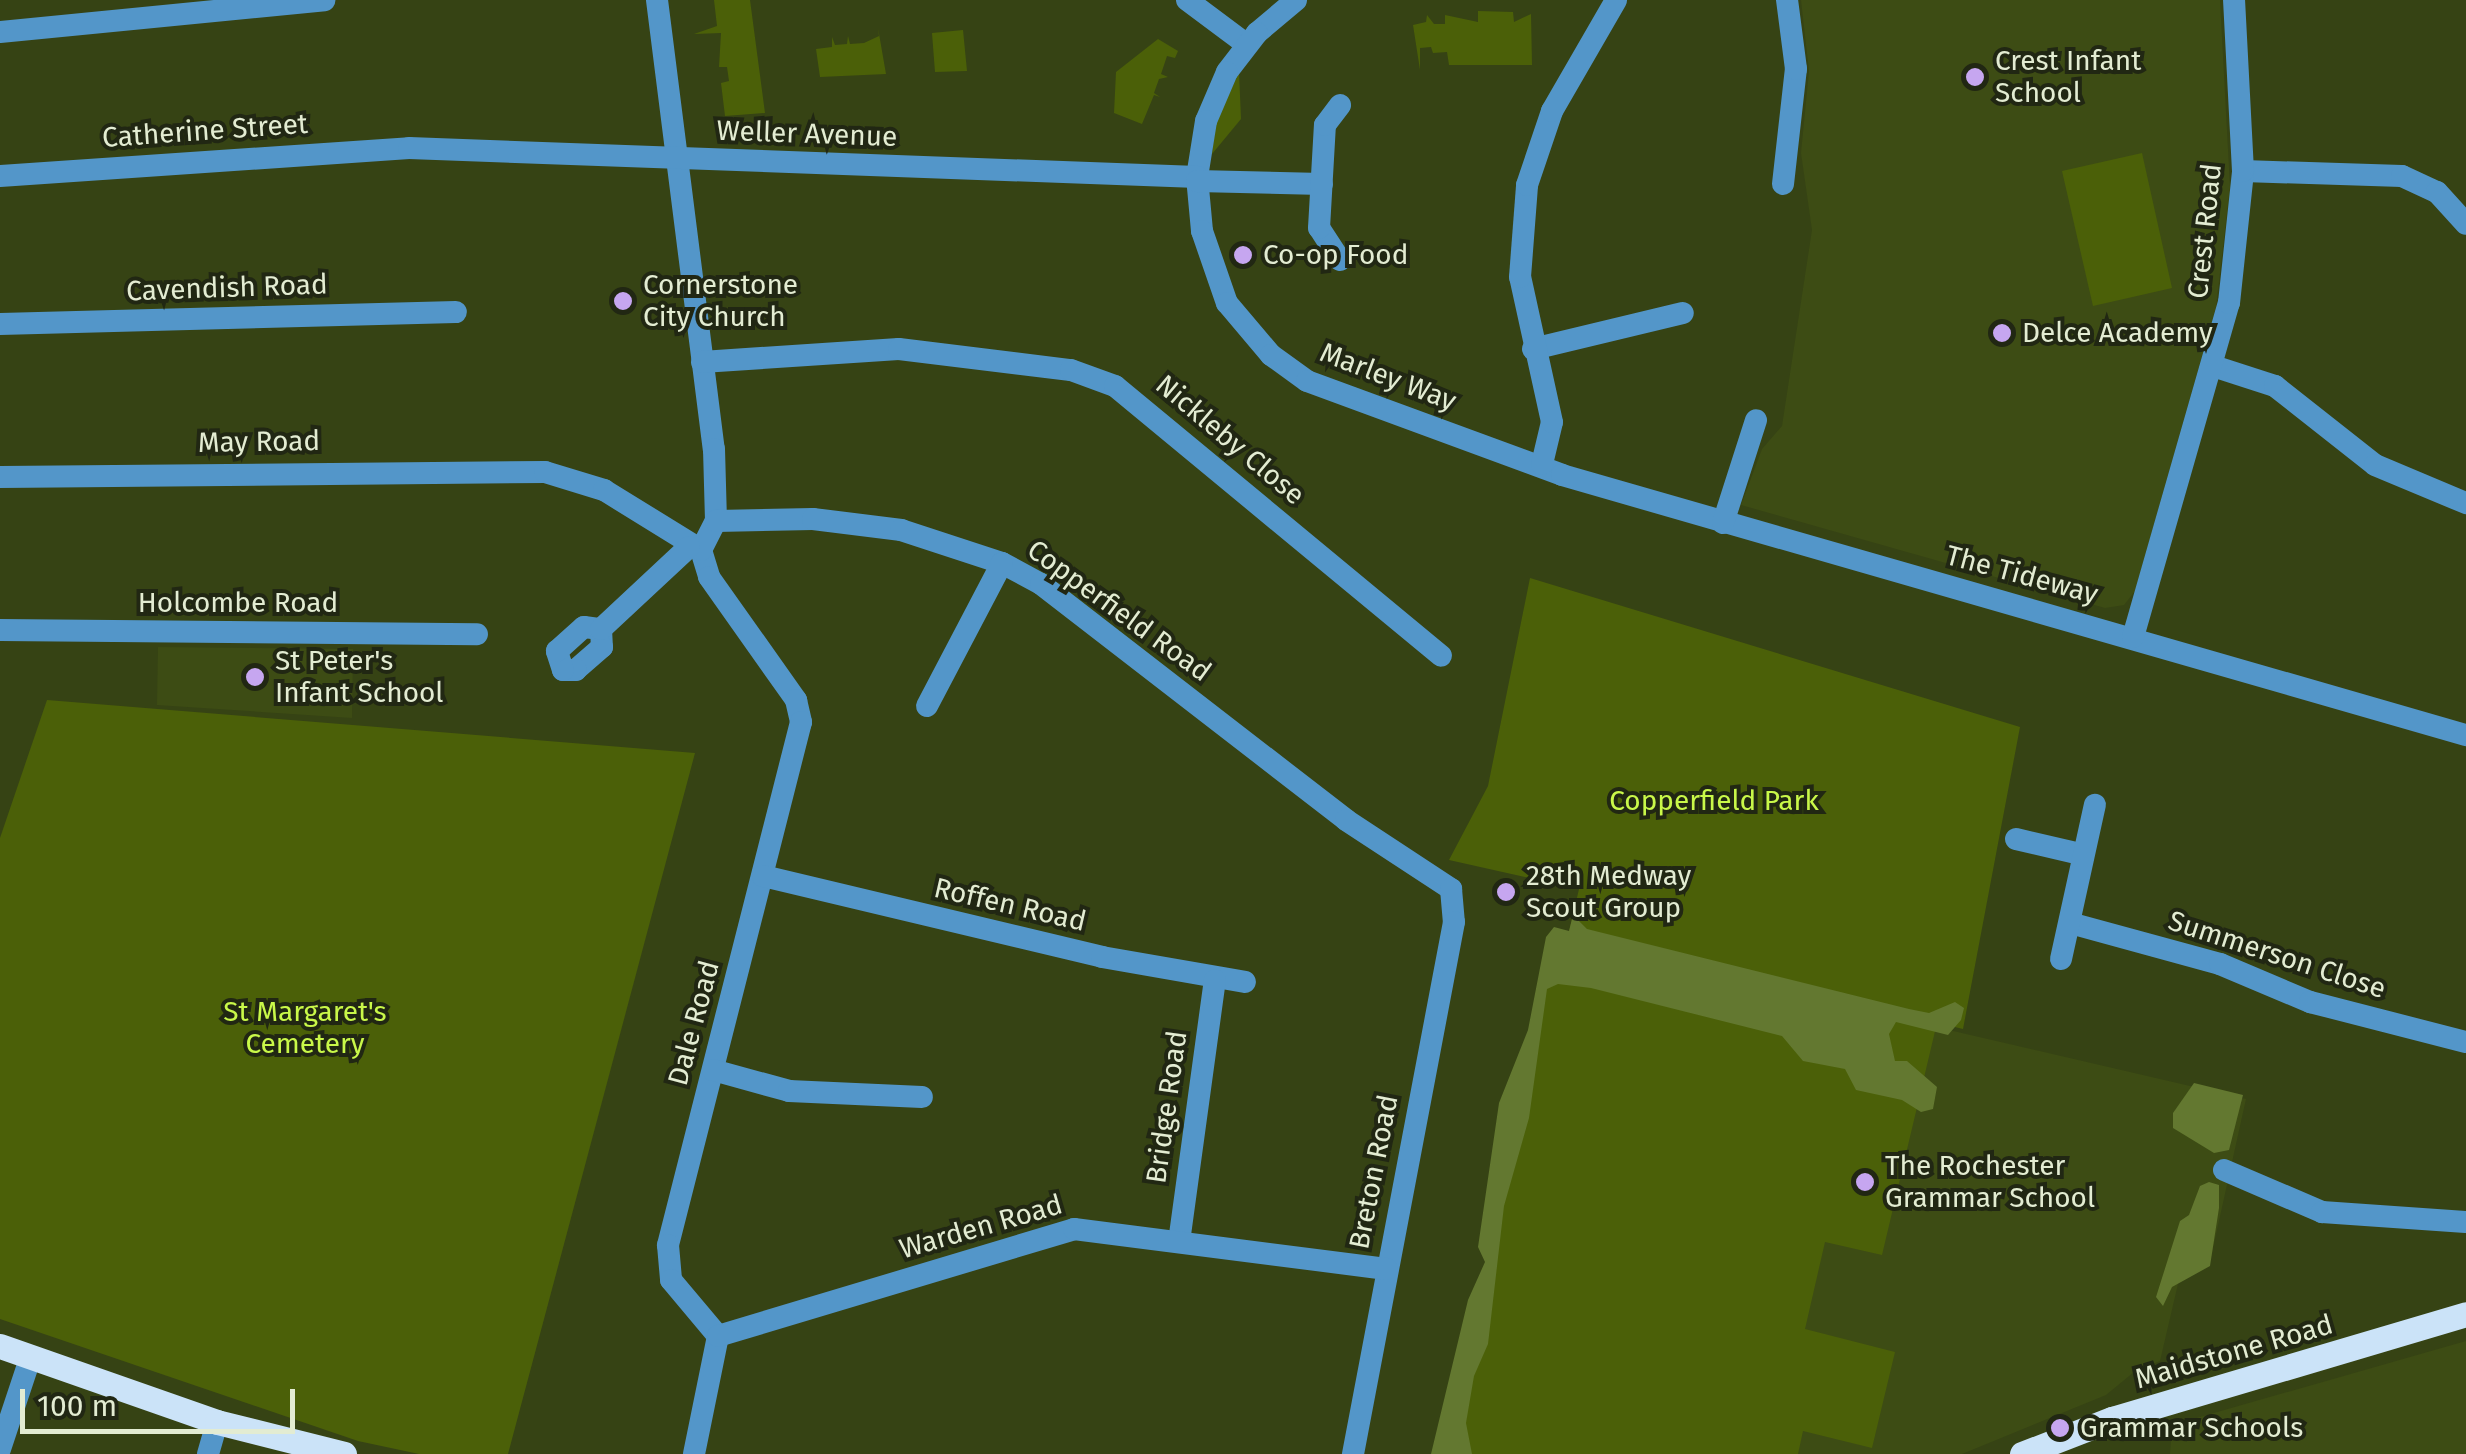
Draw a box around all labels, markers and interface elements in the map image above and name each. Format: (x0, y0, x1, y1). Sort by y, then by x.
place label: Crest Infant School (1995, 44, 2141, 110)
marker: Crest Infant School (1964, 66, 1986, 88)
street label: Catherine Street (101, 107, 309, 155)
street label: Weller Avenue (716, 114, 898, 154)
street label: Crest Road (2181, 162, 2229, 300)
place label: Co-op Food (1263, 238, 1408, 272)
marker: Co-op Food (1232, 244, 1254, 266)
street label: Cavendish Road (126, 268, 328, 308)
place label: Cornerstone City Church (643, 268, 798, 334)
marker: Cornerstone City Church (612, 290, 634, 312)
place label: Delce Academy (2022, 316, 2213, 350)
marker: Delce Academy (1991, 322, 2013, 344)
street label: Marley Way (1315, 336, 1461, 418)
street label: Nickleby Close (1149, 368, 1311, 512)
street label: May Road (198, 424, 320, 460)
street label: Copperfield Road (1021, 533, 1217, 689)
street label: The Tideway (1942, 539, 2102, 611)
street label: Holcombe Road (138, 586, 338, 620)
place label: St Peter's Infant School (275, 644, 444, 710)
marker: St Peter's Infant School (244, 666, 266, 688)
park label: Copperfield Park (1609, 784, 1819, 818)
place label: 28th Medway Scout Group (1526, 859, 1691, 925)
street label: Roffen Road (931, 871, 1089, 939)
marker: 28th Medway Scout Group (1495, 881, 1517, 903)
street label: Summerson Close (2164, 904, 2390, 1006)
street label: Dale Road (661, 957, 727, 1089)
park label: St Margaret's Cemetery (223, 995, 387, 1061)
street label: Bridge Road (1140, 1028, 1194, 1186)
street label: Breton Road (1343, 1092, 1405, 1252)
place label: The Rochester Grammar School (1885, 1149, 2095, 1215)
marker: The Rochester Grammar School (1854, 1171, 1876, 1193)
street label: Warden Road (896, 1188, 1066, 1266)
street label: Maidstone Road (2131, 1308, 2337, 1396)
scale bar (25, 1369, 300, 1431)
text: 100 m (37, 1388, 117, 1424)
place label: Grammar Schools (2080, 1411, 2303, 1445)
marker: Grammar Schools (2049, 1417, 2071, 1439)

